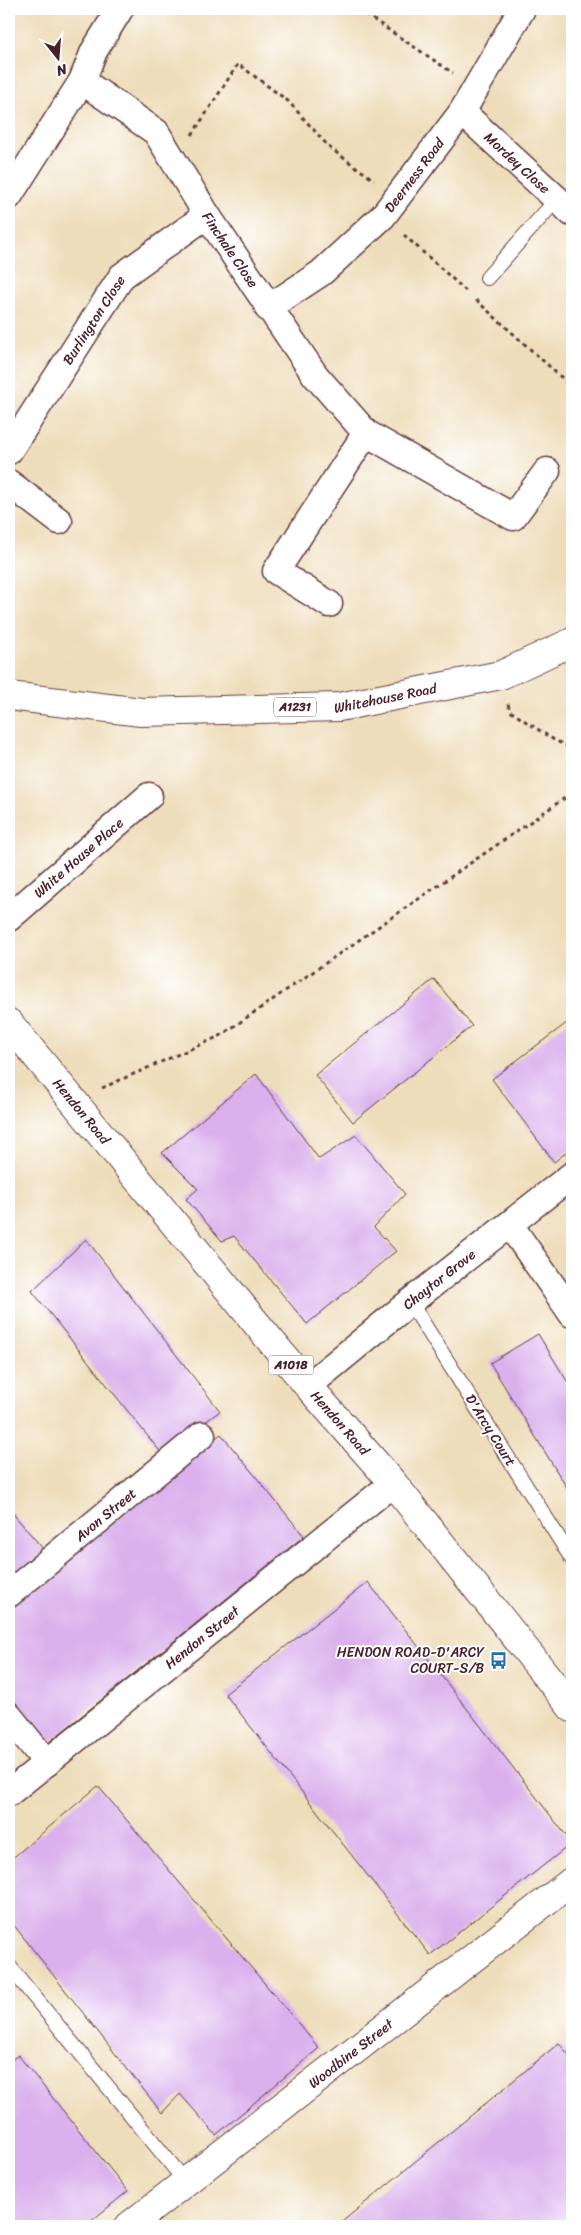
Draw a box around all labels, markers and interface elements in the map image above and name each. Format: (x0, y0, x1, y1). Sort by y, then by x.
north arrow (32, 32, 82, 82)
text: N (53, 56, 71, 83)
street label: Mordey Close (478, 126, 556, 200)
street label: Deerness Road (378, 131, 452, 218)
street label: Finchale Close (195, 207, 265, 293)
street label: Burlington Close (56, 270, 132, 370)
street label: Whitehouse Road (332, 676, 440, 721)
road number: A1231 (274, 698, 316, 716)
street label: White House Place (28, 811, 130, 905)
street label: Hendon Road (46, 1072, 117, 1151)
street label: Chaytor Grove (397, 1243, 482, 1316)
road number: A1018 (268, 1356, 314, 1374)
street label: Hendon Road (304, 1385, 377, 1463)
street label: D'Arcy Court (458, 1389, 523, 1471)
street label: Avon Street (68, 1482, 142, 1549)
street label: Hendon Street (159, 1599, 246, 1676)
place label: HENDON ROAD-D'ARCY COURT-S/B (337, 1640, 485, 1681)
bus stop icon: HENDON ROAD-D'ARCY COURT-S/B (488, 1650, 508, 1670)
street label: Woodbine Street (303, 2012, 400, 2095)

